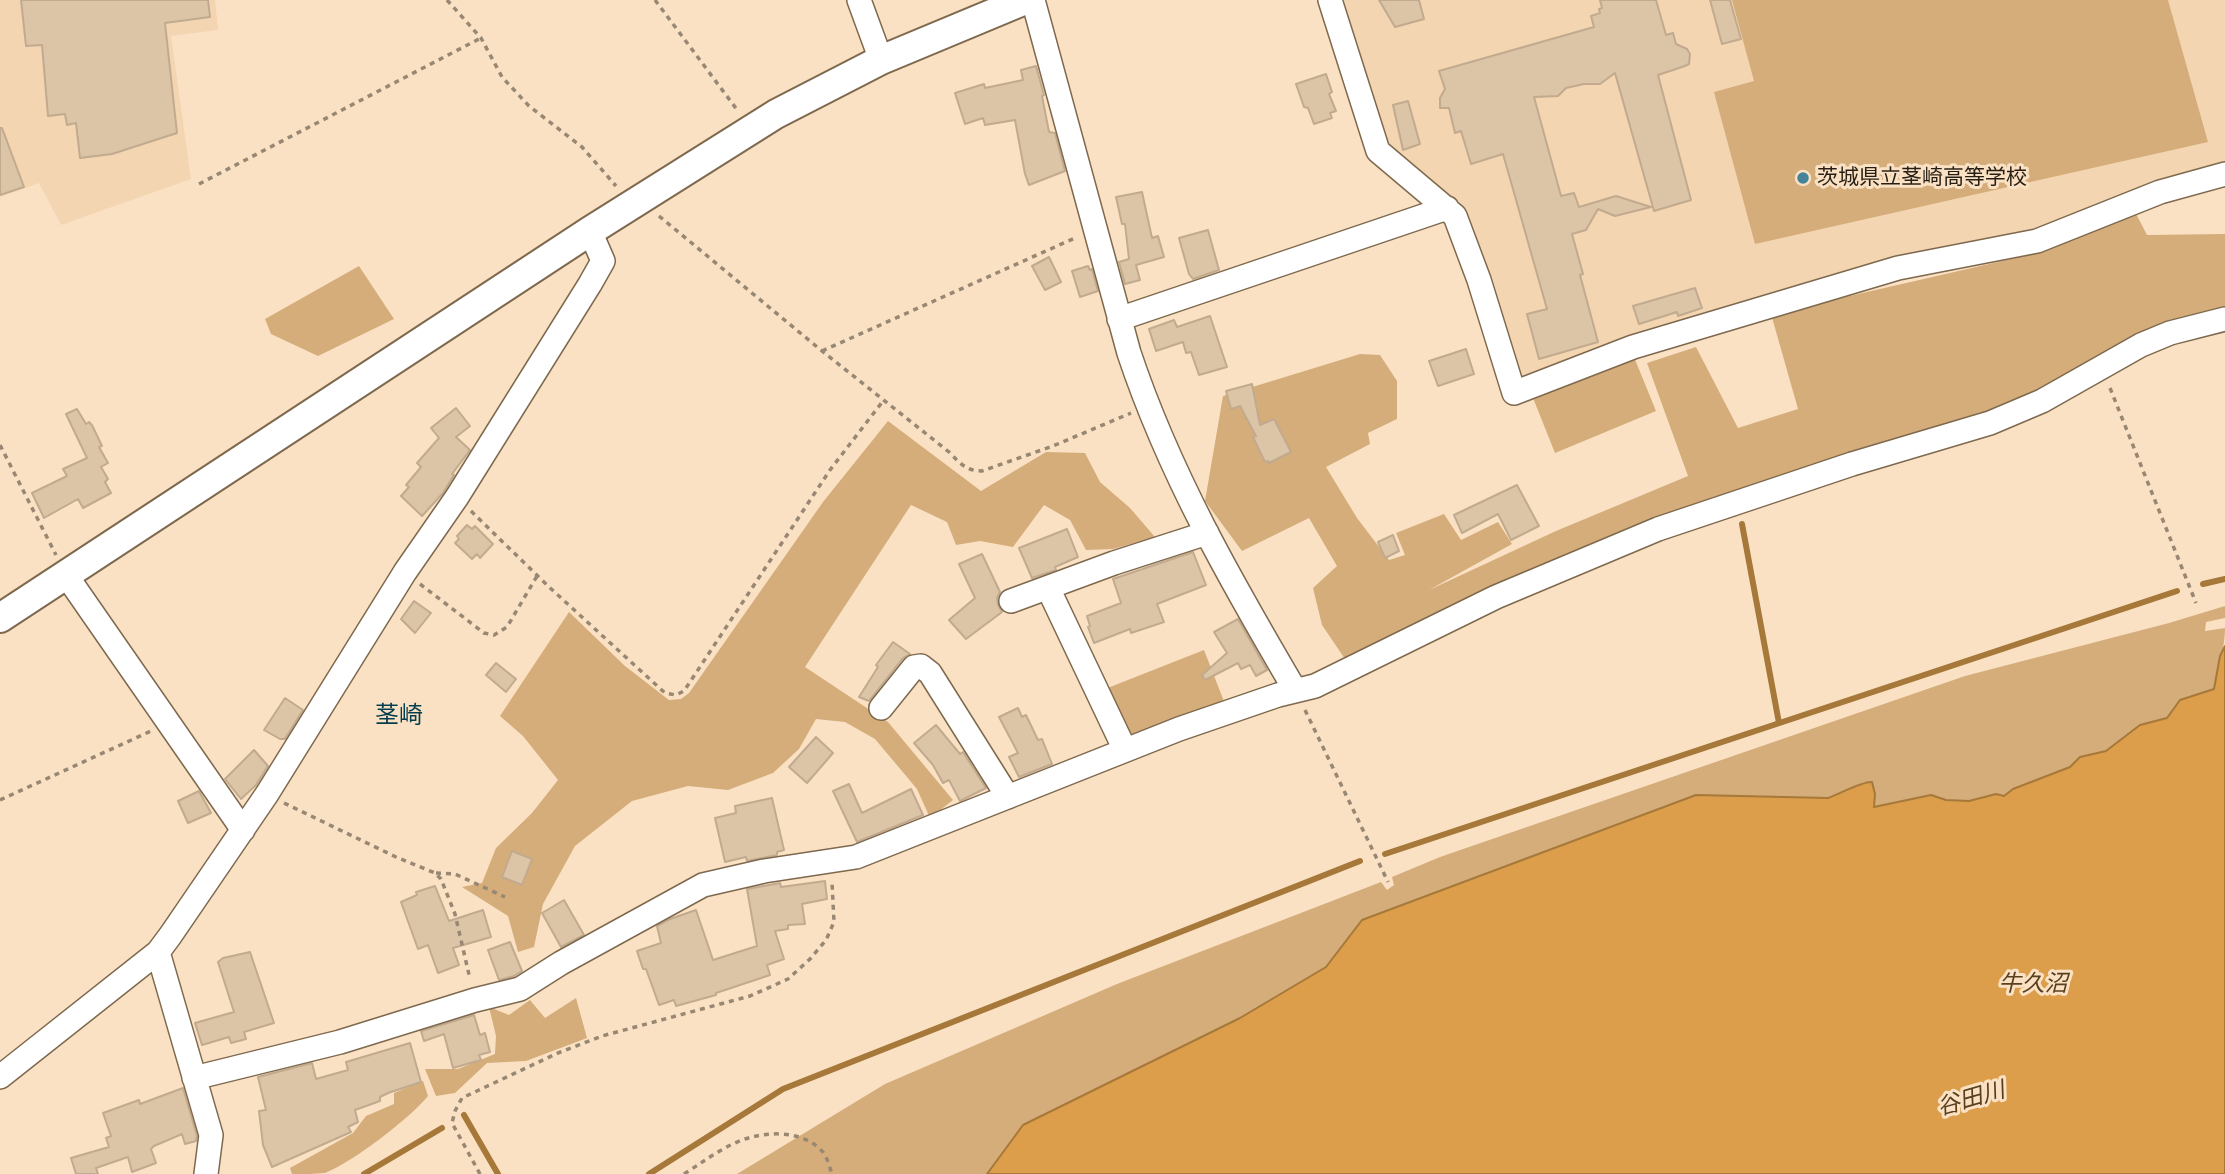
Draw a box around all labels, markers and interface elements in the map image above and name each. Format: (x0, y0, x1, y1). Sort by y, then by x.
place label: 茨城県立茎崎高等学校 (1817, 165, 2027, 191)
marker: 茨城県立茎崎高等学校 (1795, 170, 1811, 186)
district label: 茎崎 (375, 702, 423, 730)
water label: 牛久沼 (1999, 970, 2067, 998)
water label: 谷田川 (1934, 1076, 2008, 1122)

